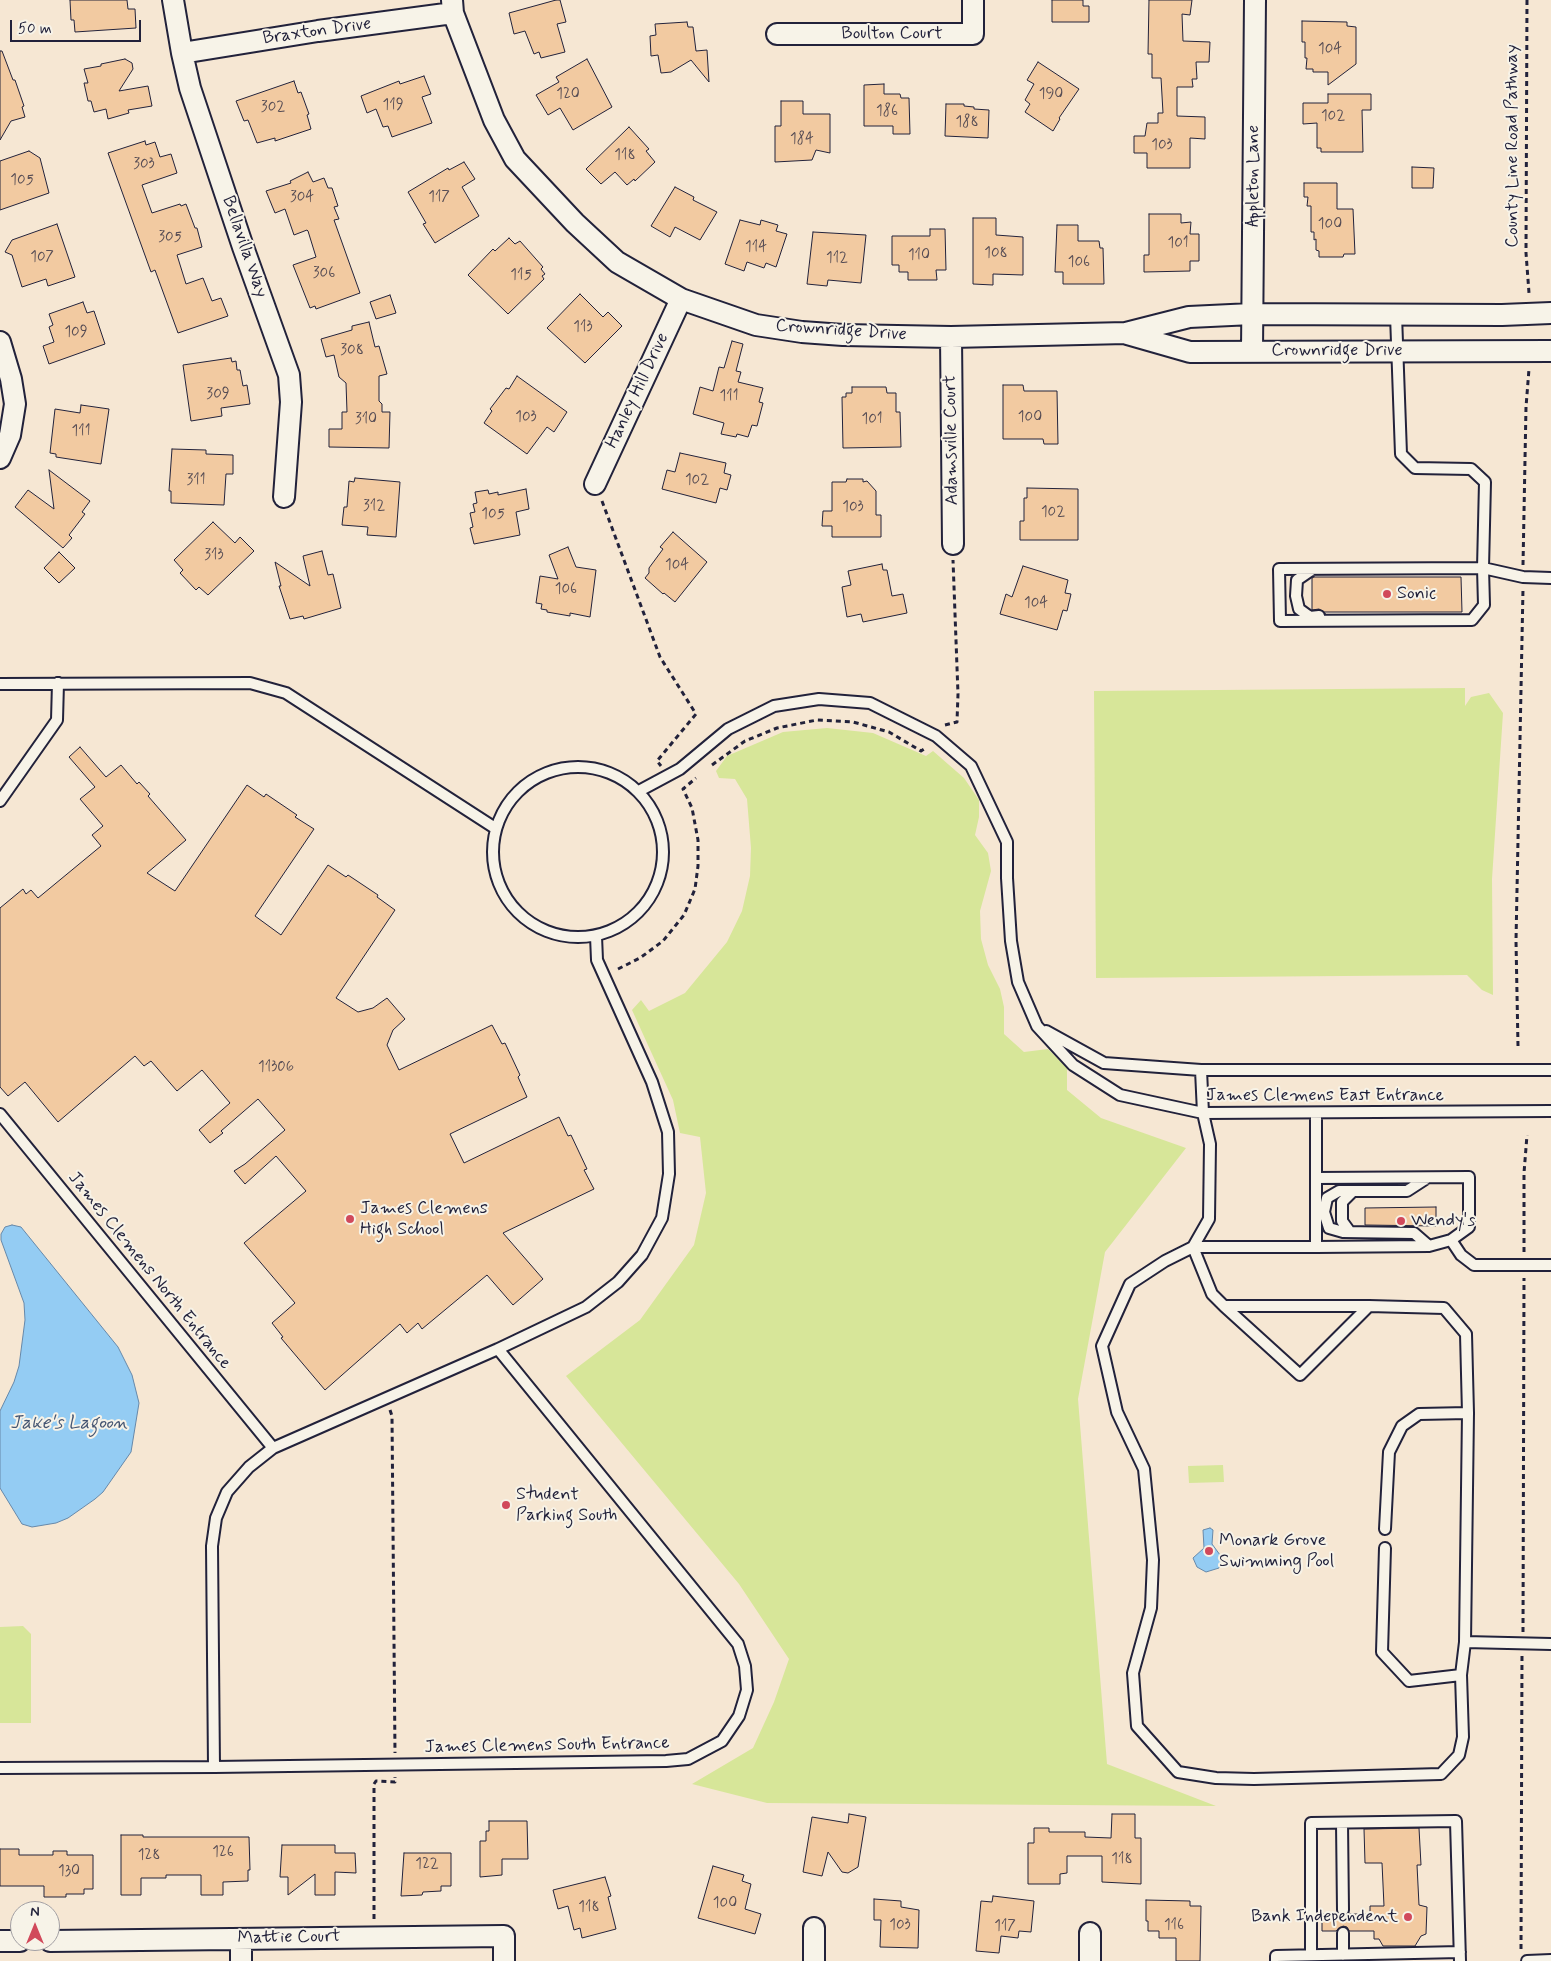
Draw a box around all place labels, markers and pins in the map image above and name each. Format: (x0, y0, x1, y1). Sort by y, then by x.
place label: Sonic (1397, 583, 1436, 605)
marker: Sonic (1381, 588, 1393, 600)
place label: James Clemens High School (360, 1198, 488, 1240)
place label: Wendy's (1411, 1210, 1475, 1232)
marker: James Clemens High School (344, 1213, 356, 1225)
marker: Wendy's (1395, 1215, 1407, 1227)
place label: Student Parking South (516, 1484, 617, 1526)
marker: Student Parking South (500, 1499, 512, 1511)
place label: Monark Grove Swimming Pool (1219, 1530, 1334, 1572)
marker: Monark Grove Swimming Pool (1203, 1545, 1215, 1557)
place label: Bank Independent (1251, 1906, 1398, 1928)
marker: Bank Independent (1402, 1911, 1414, 1923)

